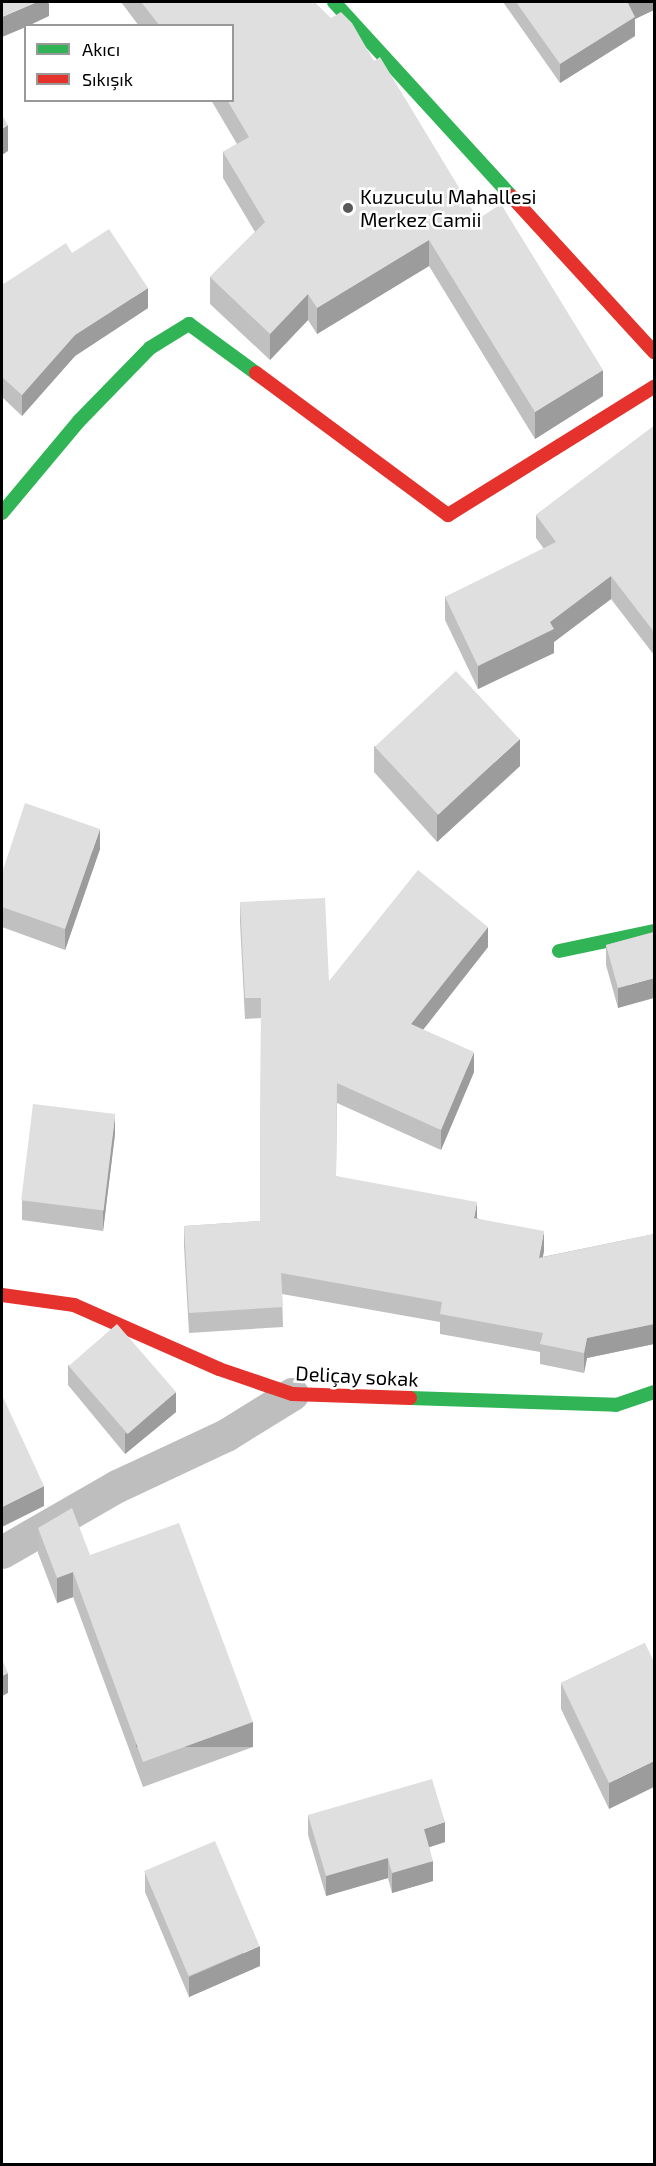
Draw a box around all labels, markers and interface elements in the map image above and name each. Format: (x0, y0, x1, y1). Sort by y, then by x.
legend (24, 24, 234, 102)
text: Akıcı (82, 38, 120, 60)
text: Sıkışık (82, 68, 133, 90)
place label: Kuzuculu Mahallesi Merkez Camii (360, 184, 537, 231)
marker: Kuzuculu Mahallesi Merkez Camii (341, 201, 355, 215)
street label: Deliçay sokak (295, 1361, 419, 1391)

